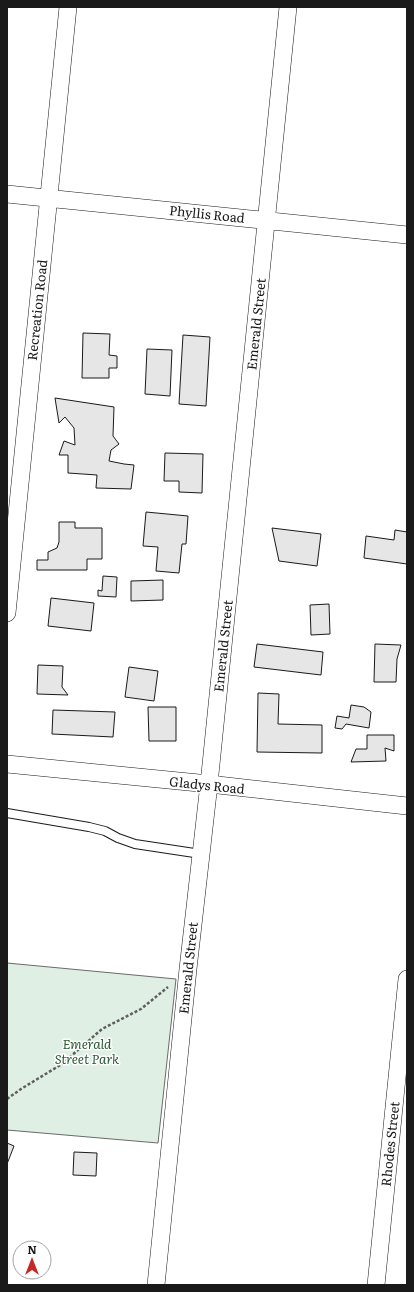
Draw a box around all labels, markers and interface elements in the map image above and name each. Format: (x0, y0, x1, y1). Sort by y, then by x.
street label: Phyllis Road (168, 200, 246, 227)
street label: Recreation Road (22, 258, 51, 361)
street label: Emerald Street (241, 276, 270, 371)
street label: Emerald Street (208, 598, 237, 693)
street label: Gladys Road (168, 771, 246, 798)
street label: Emerald Street (173, 920, 202, 1015)
park label: Emerald Street Park (55, 1034, 120, 1068)
street label: Rhodes Street (376, 1100, 403, 1187)
north arrow (12, 1240, 52, 1280)
text: N (27, 1241, 37, 1257)

